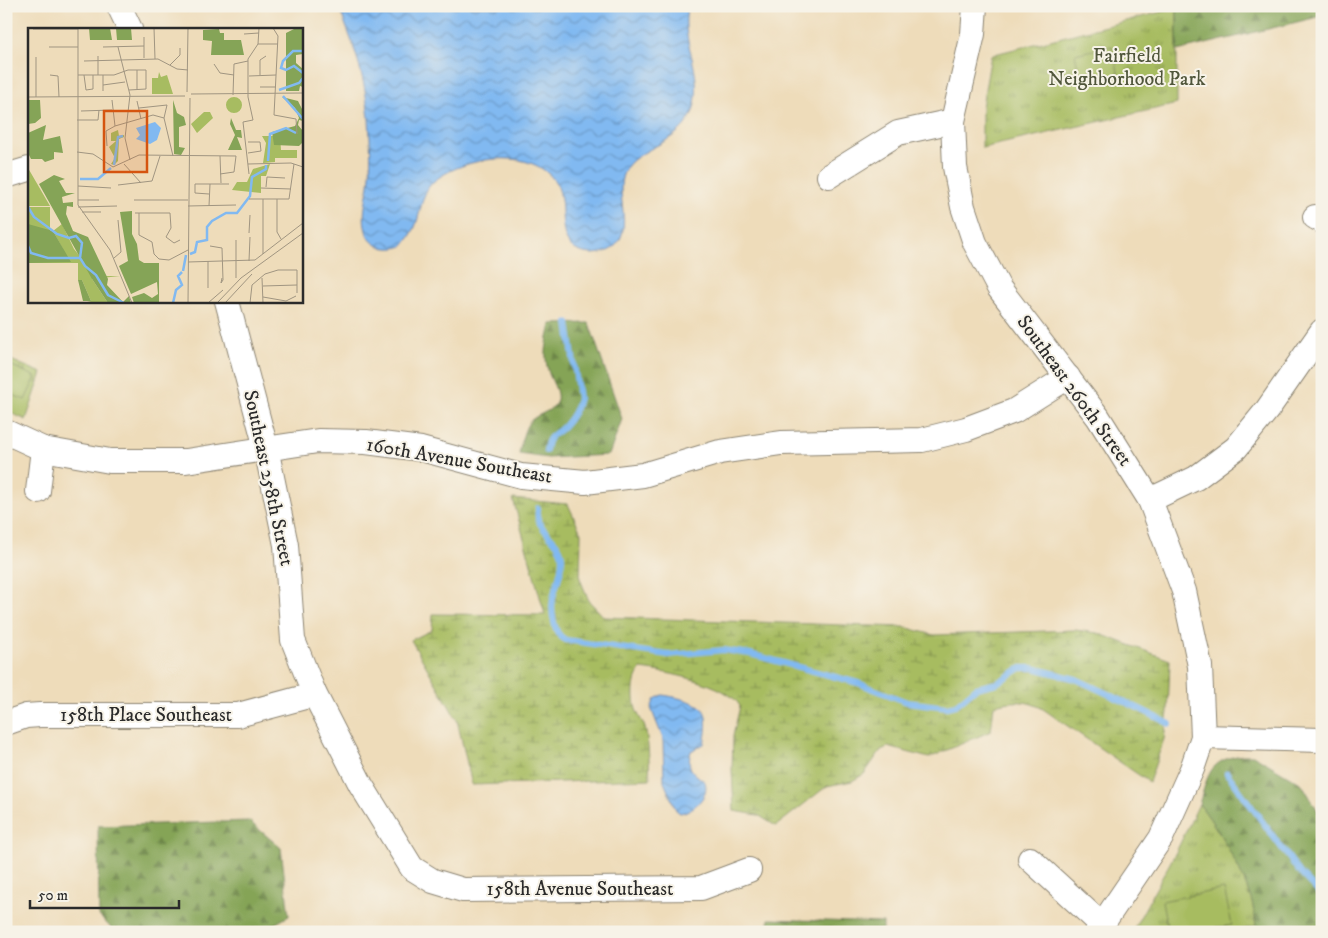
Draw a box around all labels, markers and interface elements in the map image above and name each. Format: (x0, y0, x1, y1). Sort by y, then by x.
inset map (28, 28, 302, 302)
park label: Fairfield Neighborhood Park (1048, 44, 1206, 92)
street label: Southeast 260th Street (1011, 311, 1137, 471)
street label: Southeast 258th Street (237, 388, 299, 568)
street label: 160th Avenue Southeast (364, 432, 554, 490)
street label: 158th Place Southeast (60, 703, 232, 728)
street label: 158th Avenue Southeast (487, 877, 673, 902)
scale bar (30, 878, 179, 910)
text: 50 m (38, 886, 68, 905)

